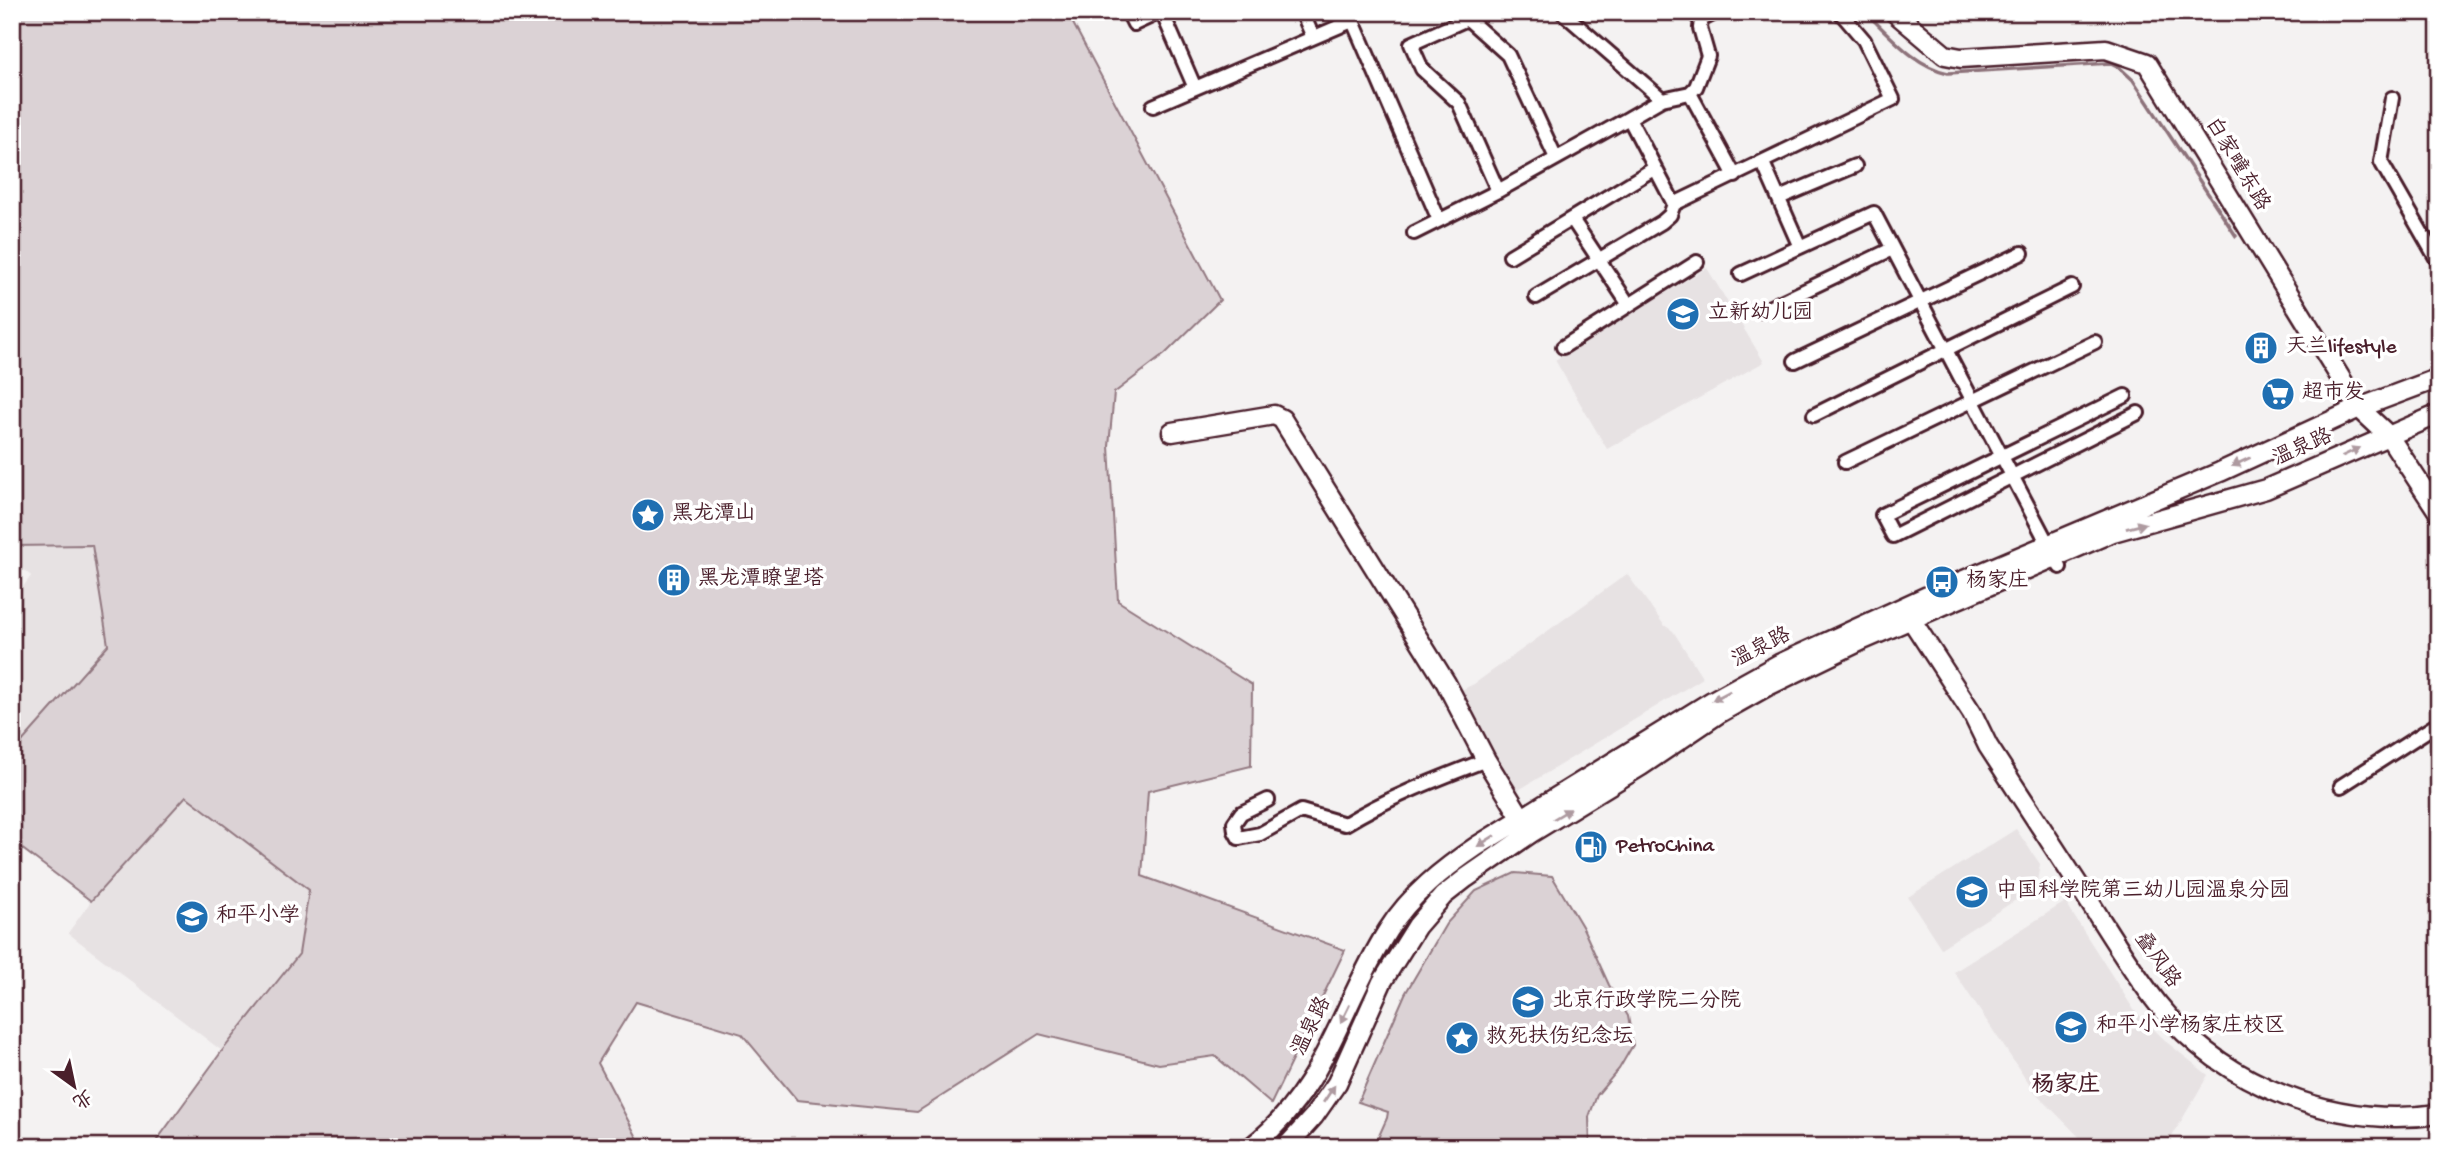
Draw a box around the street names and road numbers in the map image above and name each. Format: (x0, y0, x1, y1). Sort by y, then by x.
street label: 白家疃东路 (2198, 113, 2275, 216)
street label: 温泉路 (2268, 423, 2337, 473)
street label: 温泉路 (1727, 622, 1796, 674)
street label: 叠风路 (2128, 927, 2186, 994)
street label: 温泉路 (1286, 992, 1338, 1061)

